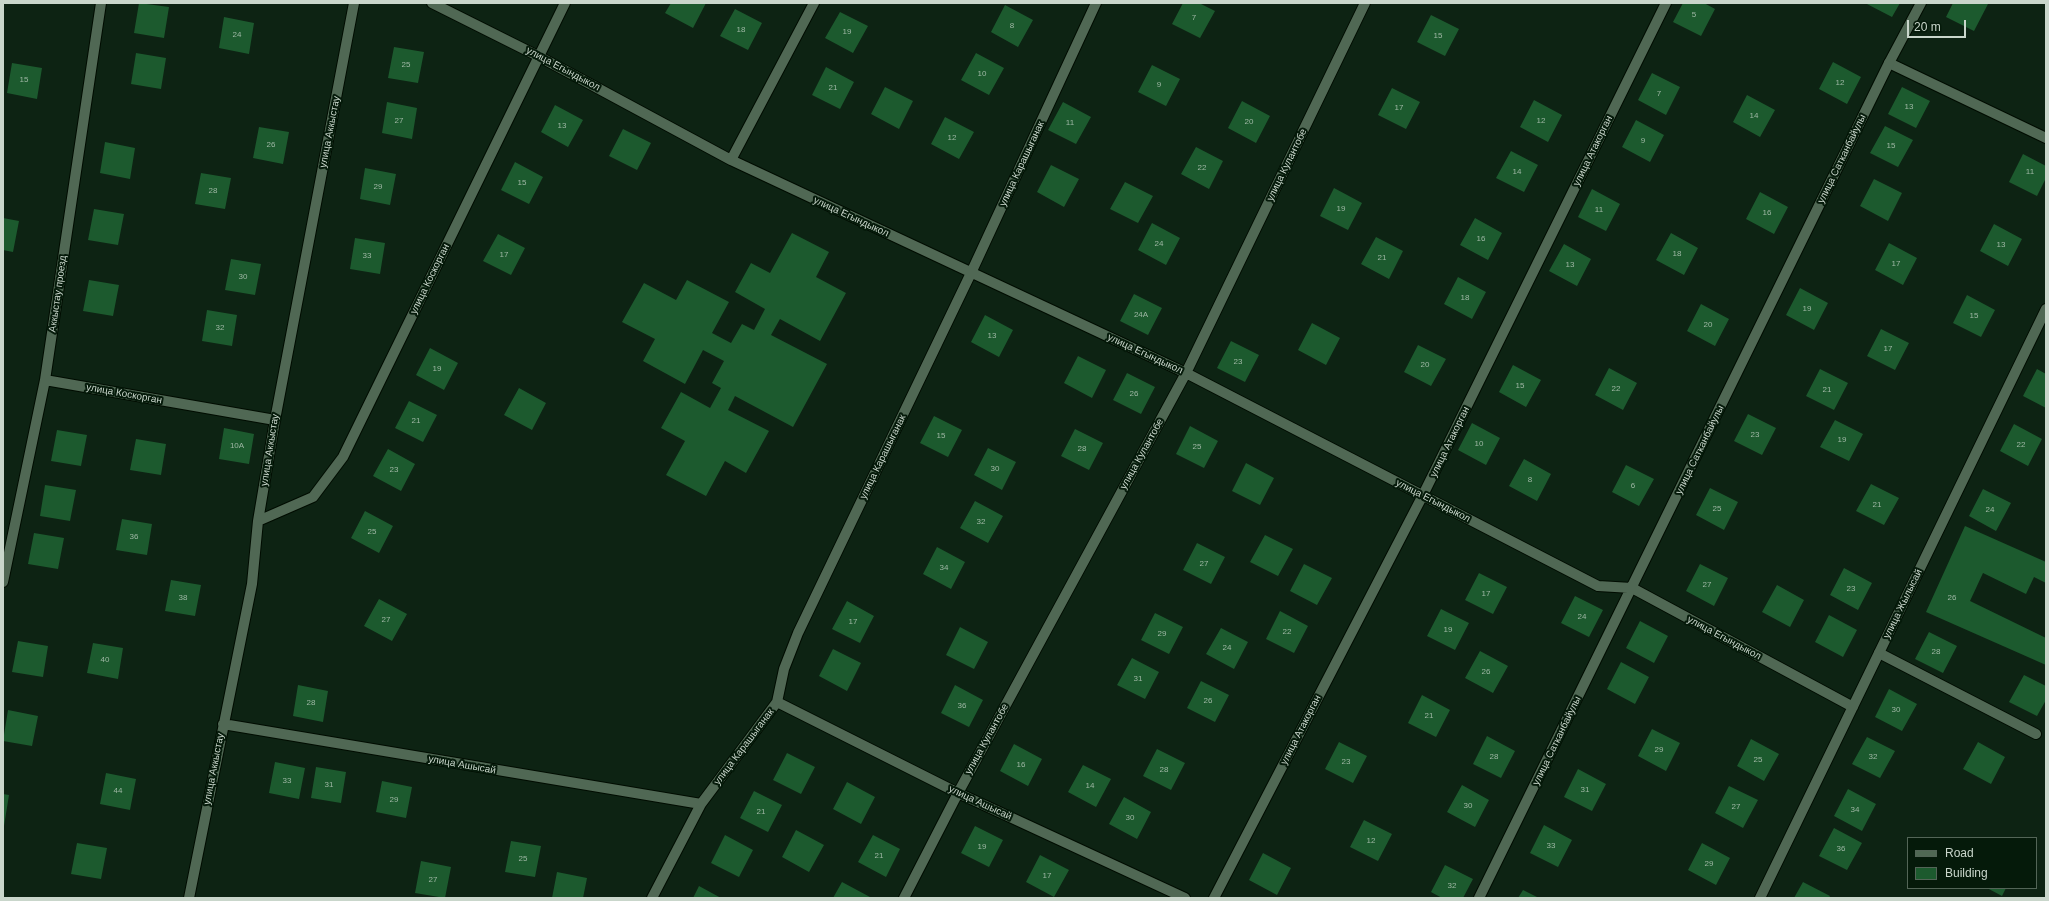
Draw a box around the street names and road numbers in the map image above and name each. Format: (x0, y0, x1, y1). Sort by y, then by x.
street label: улица Егындыкол (524, 44, 602, 94)
street label: улица Аккыстау (317, 95, 343, 169)
street label: улица Сатканбайулы (1815, 112, 1869, 206)
street label: улица Атакорган (1571, 114, 1615, 188)
street label: улица Карашыганак (997, 120, 1047, 208)
street label: улица Кулантобе (1264, 127, 1310, 203)
street label: улица Егындыкол (811, 194, 891, 240)
street label: улица Коскорган (408, 242, 452, 316)
street label: Аккыстау проезд (47, 255, 69, 333)
street label: улица Егындыкол (1105, 331, 1185, 377)
street label: улица Коскорган (85, 381, 163, 407)
street label: улица Сатканбайулы (1673, 403, 1727, 497)
street label: улица Атакорган (1428, 405, 1472, 479)
street label: улица Аккыстау (258, 413, 282, 487)
street label: улица Карашыганак (857, 413, 909, 501)
street label: улица Кулантобе (1118, 417, 1166, 491)
street label: улица Егындыкол (1394, 477, 1472, 525)
street label: улица Жылысай (1881, 567, 1925, 641)
street label: улица Егындыкол (1685, 613, 1763, 663)
street label: улица Атакорган (1278, 693, 1324, 767)
street label: улица Сатканбайулы (1530, 694, 1584, 788)
street label: улица Кулантобе (963, 702, 1011, 776)
street label: улица Карашыганак (711, 706, 777, 788)
street label: улица Аккыстау (201, 732, 227, 806)
street label: улица Ашысай (427, 753, 497, 777)
street label: улица Ашысай (947, 783, 1013, 823)

